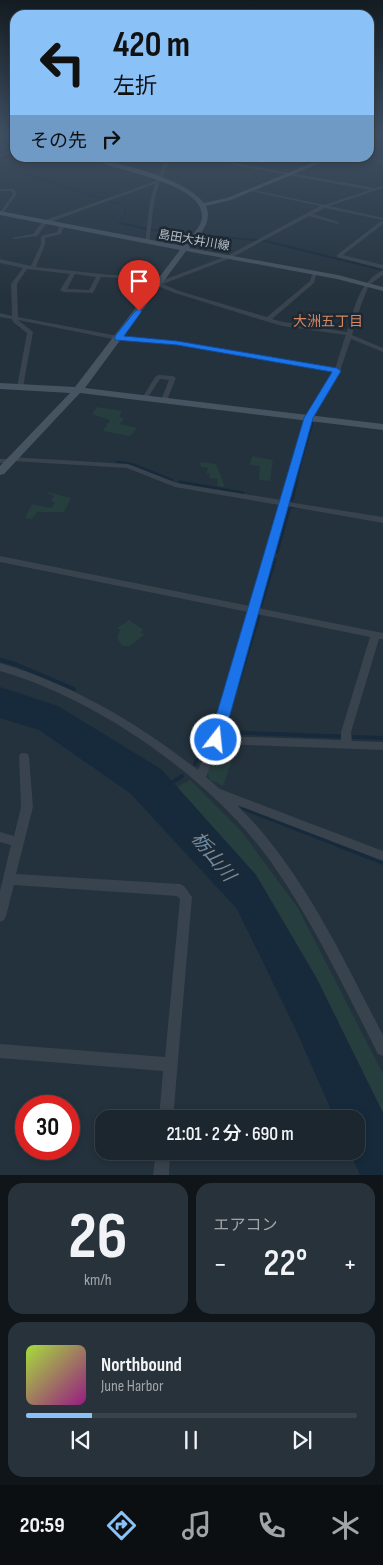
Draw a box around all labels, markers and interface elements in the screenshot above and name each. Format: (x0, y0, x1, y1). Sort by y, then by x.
text: 420 m (113, 24, 190, 67)
icon: left (30, 30, 95, 95)
text: 左折 (113, 73, 157, 100)
icon: right (97, 125, 125, 153)
text: その先 (30, 130, 87, 153)
street label: 島田大井川線 (157, 227, 231, 254)
pin (118, 260, 160, 311)
icon: arrive (125, 267, 153, 295)
district label: 大洲五丁目 (293, 313, 363, 330)
position arrow (189, 713, 241, 765)
water label: 栃山川 (186, 828, 241, 888)
speed limit sign: 30 (15, 1095, 80, 1160)
text: 21:01 · 2 分 · 690 m (166, 1123, 294, 1146)
text: 26 (68, 1199, 127, 1277)
text: エアコン (214, 1216, 278, 1235)
text: 22° (263, 1241, 307, 1286)
text: − (214, 1248, 227, 1281)
text: + (343, 1248, 357, 1281)
text: km/h (84, 1271, 112, 1290)
text: Northbound (101, 1354, 182, 1377)
text: June Harbor (101, 1377, 164, 1396)
icon: previous (67, 1426, 95, 1454)
icon: pause (177, 1426, 205, 1454)
icon: next (288, 1426, 316, 1454)
icon: directions (104, 1508, 139, 1543)
icon: music (179, 1508, 214, 1543)
icon: phone (254, 1508, 289, 1543)
icon: climate (328, 1508, 363, 1543)
text: 20:59 (20, 1512, 65, 1539)

